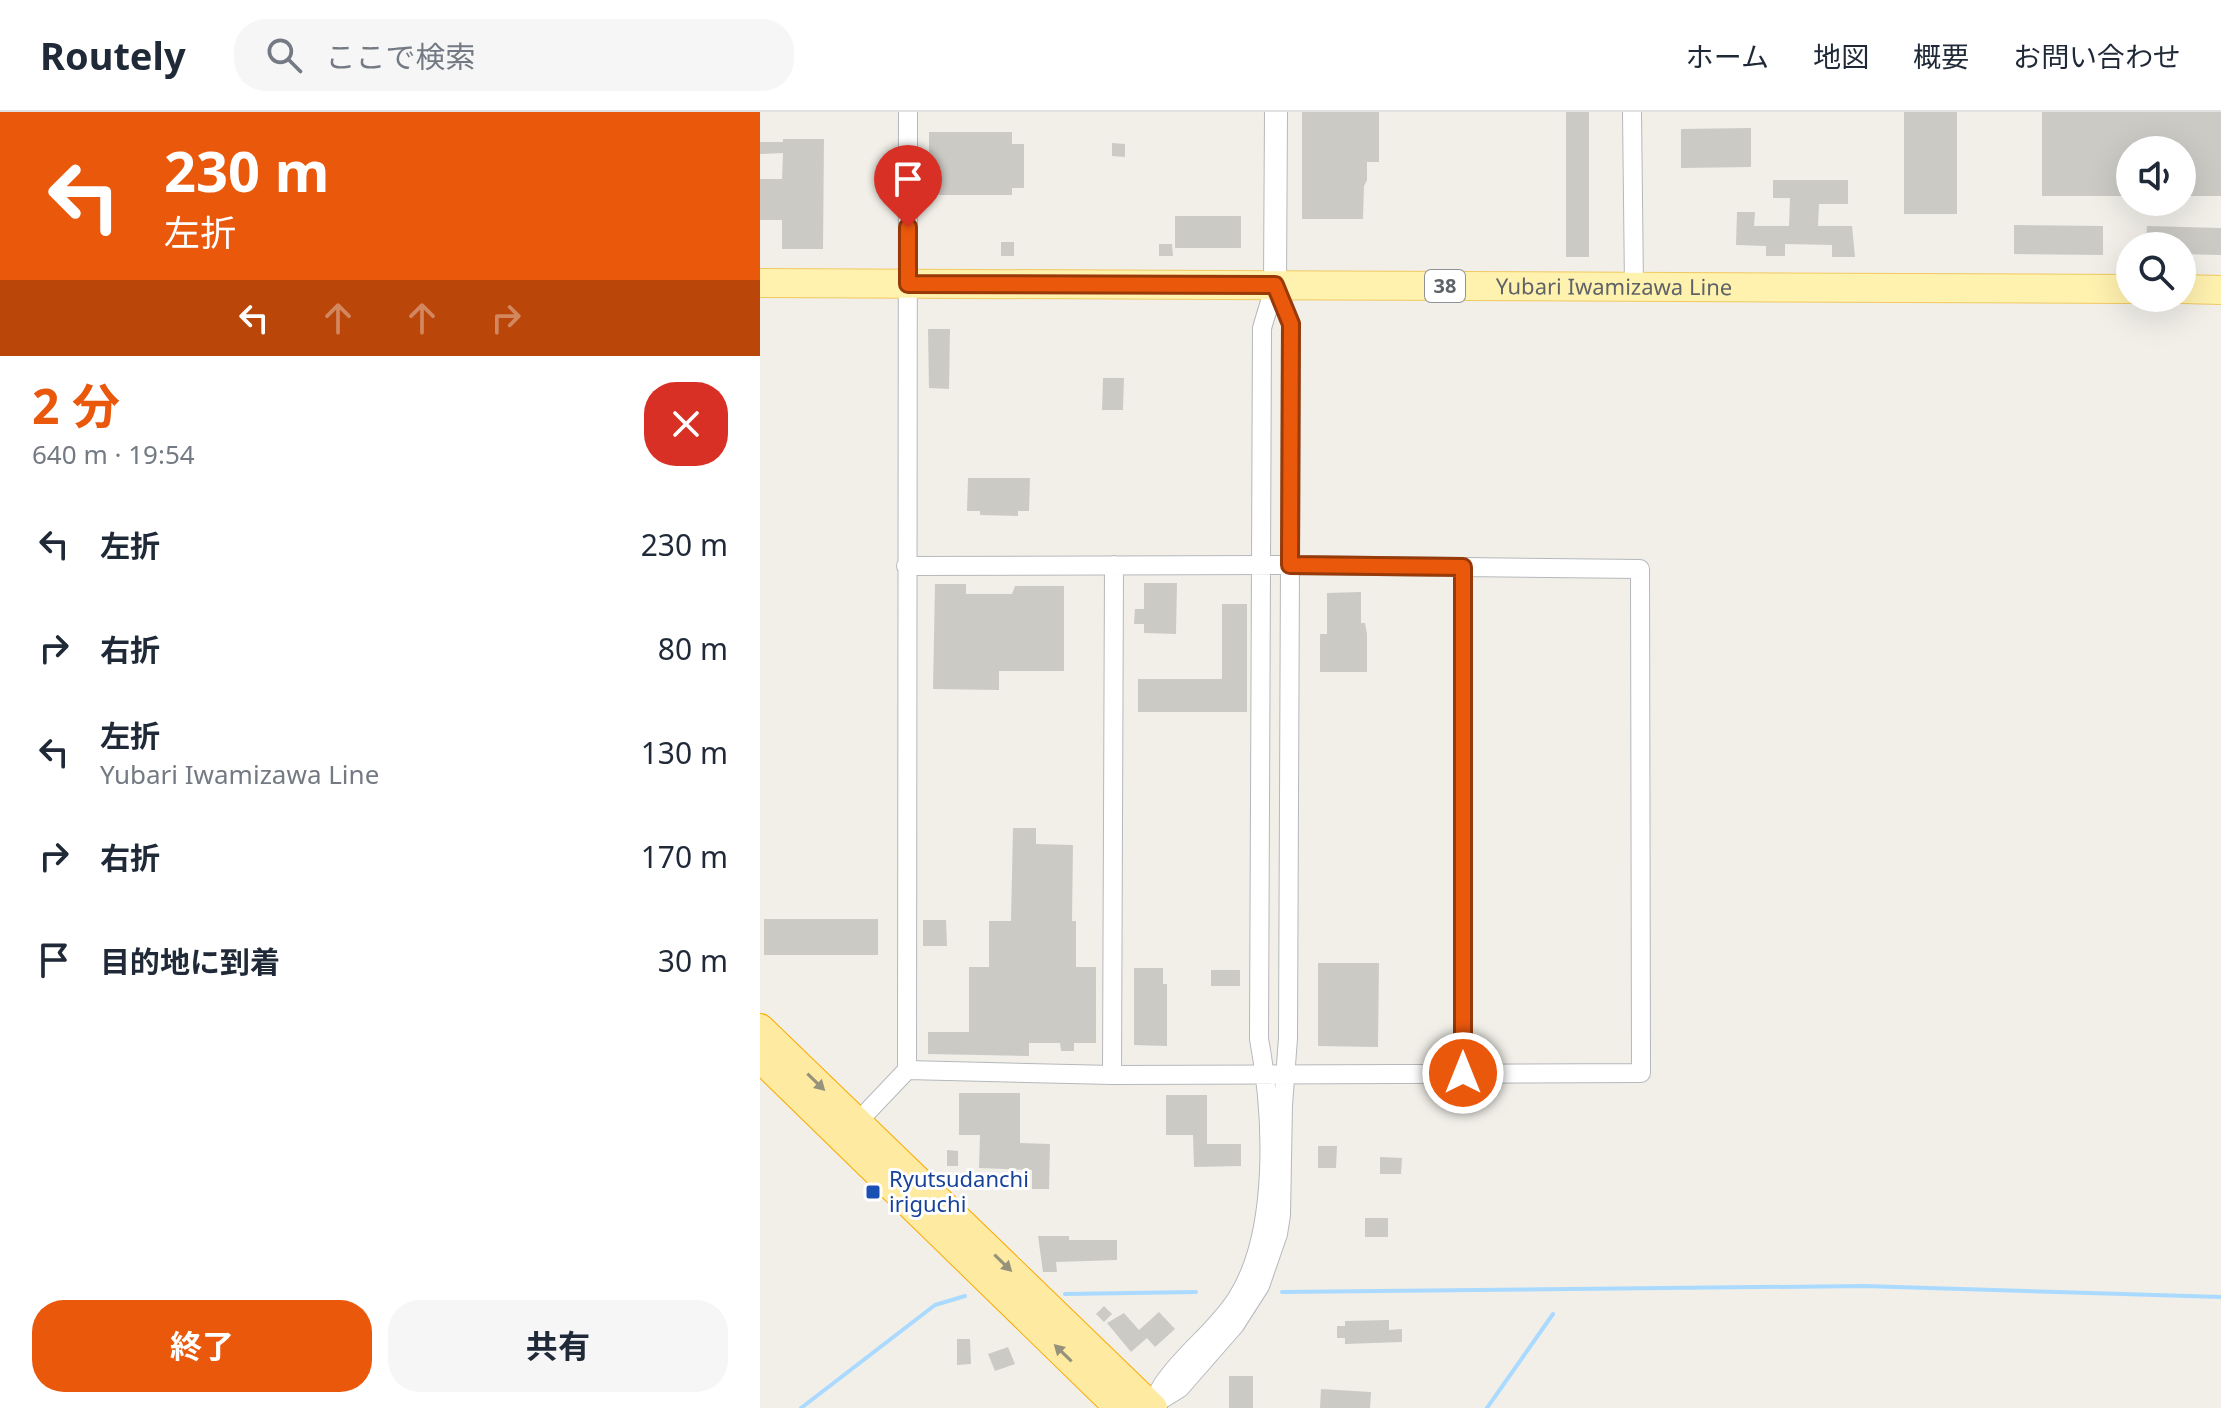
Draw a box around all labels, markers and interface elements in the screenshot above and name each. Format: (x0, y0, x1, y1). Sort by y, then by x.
search box (234, 19, 794, 91)
text: Routely (40, 29, 186, 81)
icon: search (262, 33, 306, 77)
text: ここで検索 (326, 36, 476, 77)
text: ホーム (1686, 37, 1769, 75)
text: 地図 (1813, 37, 1869, 75)
text: 概要 (1913, 37, 1969, 75)
text: お問い合わせ (2013, 37, 2181, 75)
text: 230 m (164, 132, 329, 208)
map controls (2116, 136, 2196, 312)
button: sound (2116, 136, 2196, 216)
icon: left (32, 144, 136, 248)
pin (874, 145, 942, 227)
icon: arrive (886, 157, 930, 201)
text: 左折 (164, 208, 236, 257)
button: search (2116, 232, 2196, 312)
road number: 38 (1425, 270, 1465, 302)
street label: Yubari Iwamizawa Line (1496, 270, 1732, 301)
icon: left (232, 296, 276, 340)
icon: ahead (316, 296, 360, 340)
icon: ahead (400, 296, 444, 340)
icon: right (484, 296, 528, 340)
text: 2 分 (32, 373, 120, 438)
button: close (644, 382, 728, 466)
text: 640 m · 19:54 (32, 436, 195, 472)
icon: left (32, 522, 76, 566)
text: 230 m (641, 524, 728, 565)
text: 左折 (100, 525, 160, 566)
icon: right (32, 626, 76, 670)
text: 80 m (658, 628, 728, 669)
text: 右折 (100, 629, 160, 670)
text: 左折 (100, 715, 160, 756)
icon: left (32, 730, 76, 774)
text: 130 m (641, 732, 728, 773)
text: Yubari Iwamizawa Line (100, 756, 379, 792)
icon: right (32, 834, 76, 878)
text: 170 m (641, 836, 728, 877)
text: 右折 (100, 837, 160, 878)
icon: arrive (32, 938, 76, 982)
text: 30 m (658, 940, 728, 981)
text: 目的地に到着 (100, 941, 280, 982)
position arrow (1421, 1031, 1505, 1115)
one-way arrow (806, 1072, 825, 1091)
place label: Ryutsudanchi iriguchi (889, 1163, 1029, 1218)
marker: Ryutsudanchi iriguchi (864, 1183, 882, 1201)
one-way arrow (993, 1253, 1012, 1271)
button: 終了 (32, 1300, 372, 1392)
button: 共有 (388, 1300, 728, 1392)
one-way arrow (1054, 1345, 1073, 1363)

